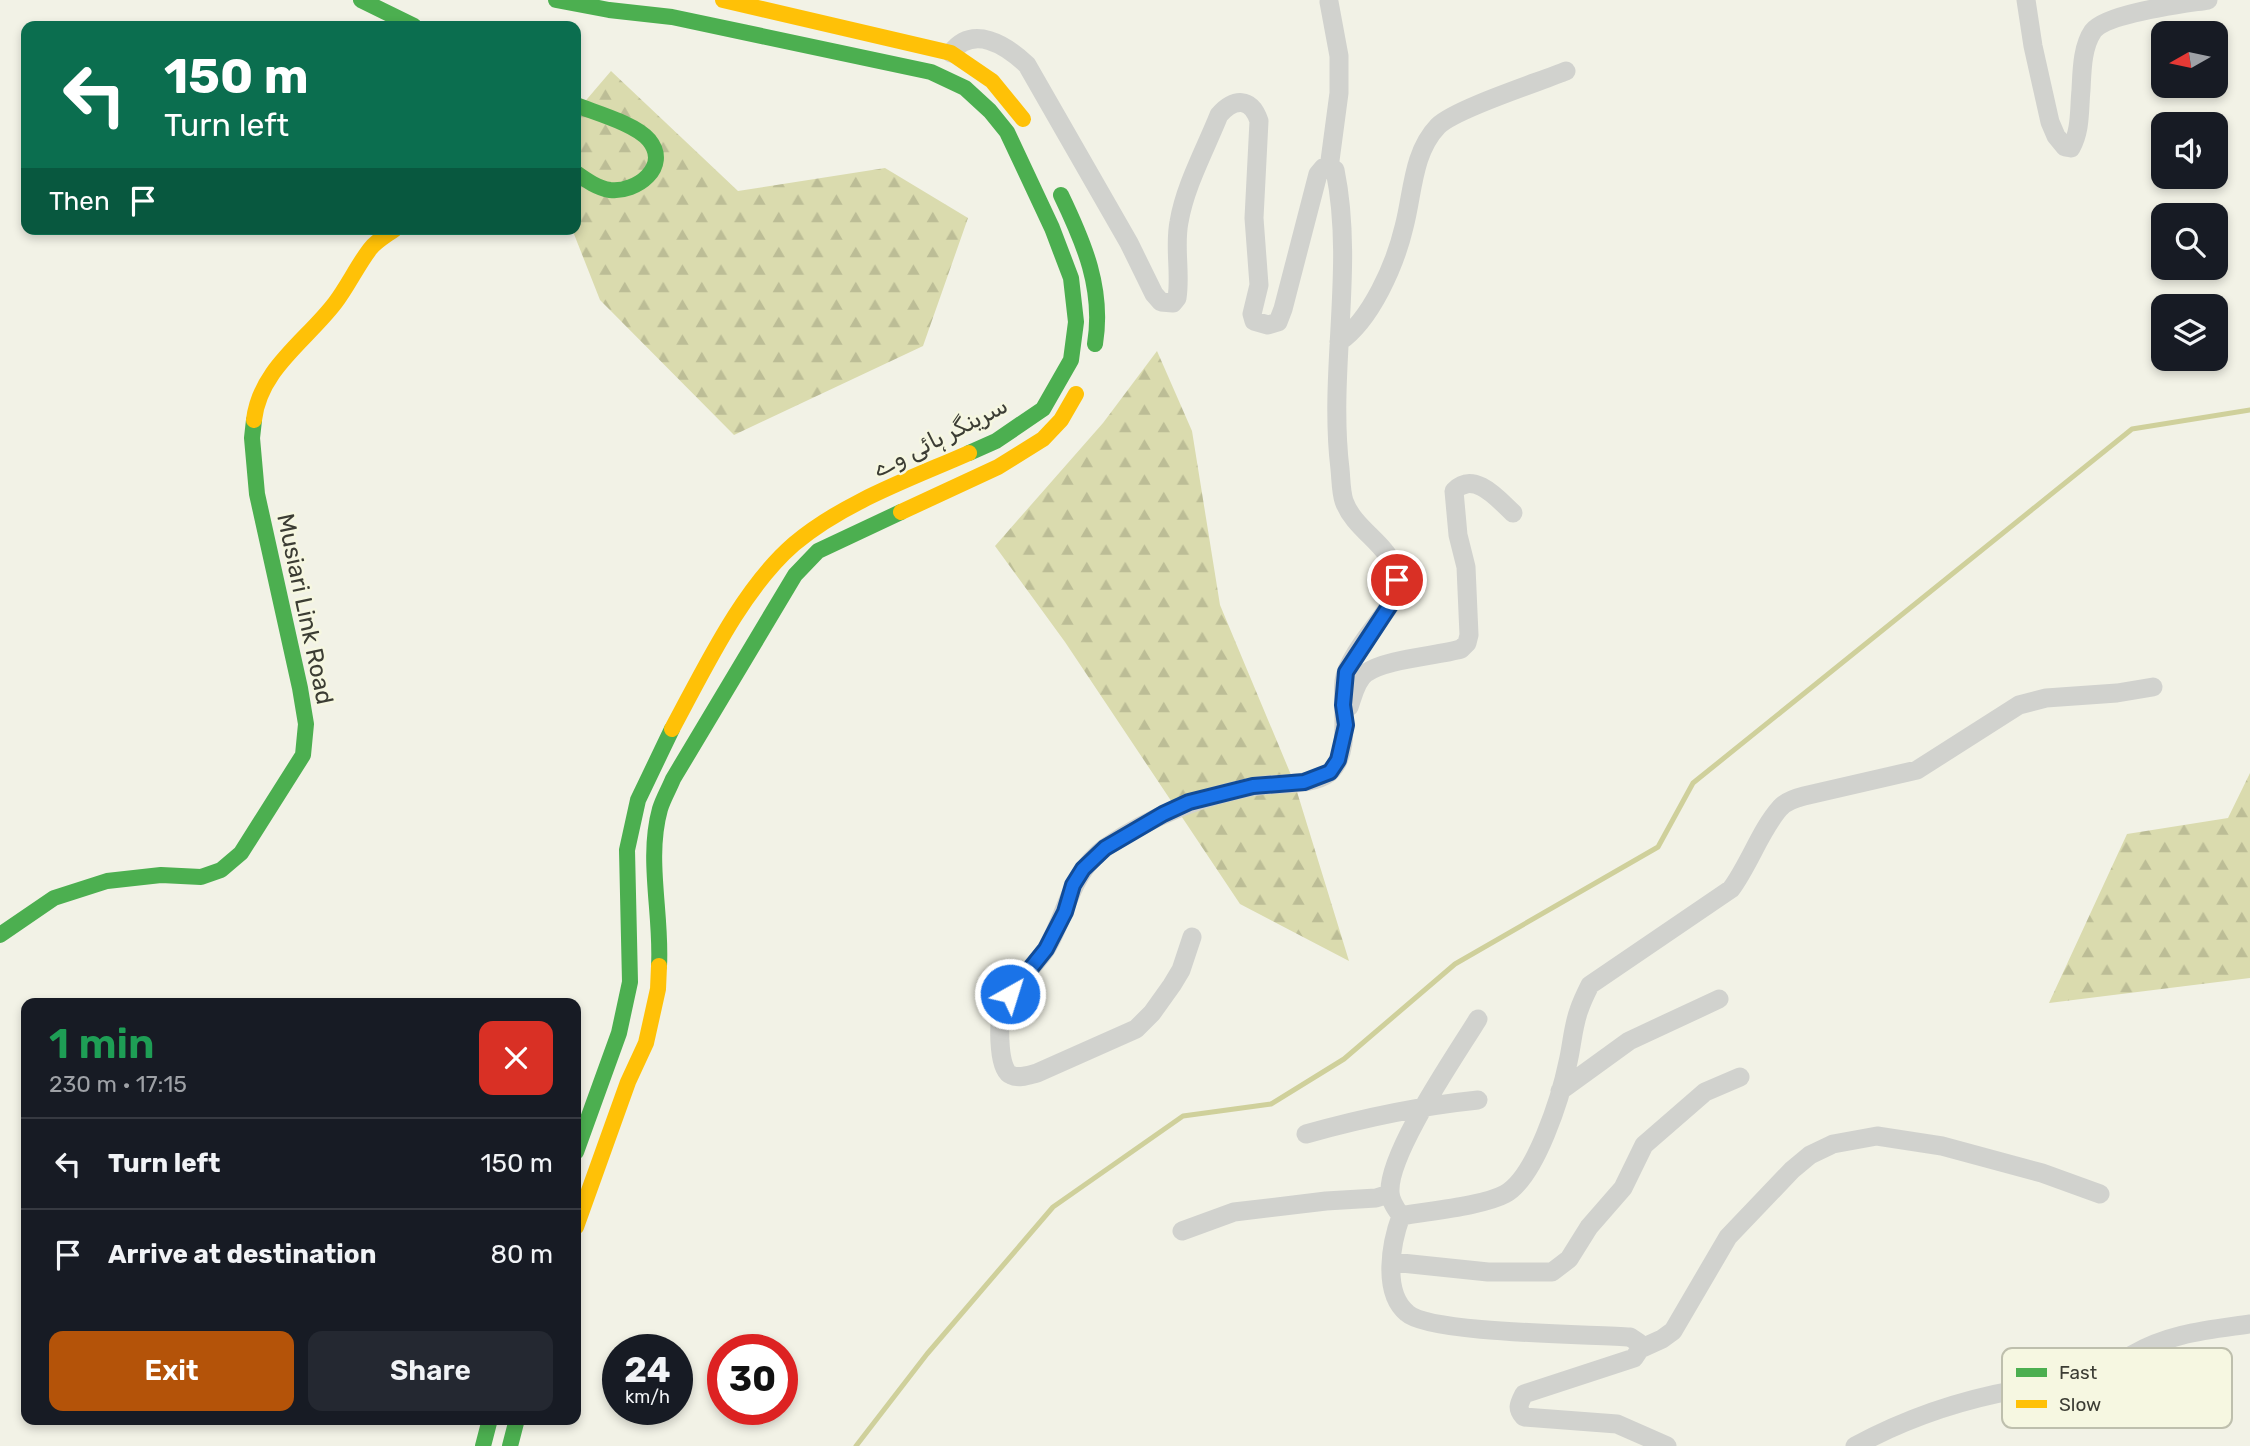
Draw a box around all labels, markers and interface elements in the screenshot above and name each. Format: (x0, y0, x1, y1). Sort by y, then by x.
north arrow (2151, 21, 2228, 98)
map controls (2151, 21, 2228, 371)
text: 150 m (164, 47, 309, 105)
icon: left (49, 49, 140, 140)
text: Turn left (164, 106, 289, 144)
button: sound (2151, 112, 2228, 189)
icon: arrive (124, 182, 162, 220)
text: Then (49, 186, 110, 217)
button: search (2151, 203, 2228, 280)
button: layers (2151, 294, 2228, 371)
street label: سرینگر ہائی وے (868, 391, 1013, 485)
street label: Musiari Link Road (271, 511, 339, 707)
pin (1367, 550, 1427, 610)
icon: arrive (1378, 561, 1416, 599)
position arrow (973, 957, 1047, 1031)
text: 1 min (49, 1019, 155, 1069)
button: close (479, 1021, 553, 1095)
text: 230 m · 17:15 (49, 1070, 187, 1098)
icon: left (49, 1145, 87, 1183)
text: Turn left (108, 1148, 220, 1179)
text: 150 m (480, 1148, 553, 1179)
icon: arrive (49, 1236, 87, 1274)
text: Arrive at destination (108, 1239, 376, 1270)
text: 80 m (490, 1239, 553, 1270)
button: Exit (49, 1331, 294, 1411)
button: Share (308, 1331, 553, 1411)
speed limit sign: 30 (707, 1334, 798, 1425)
legend (2002, 1348, 2232, 1428)
text: 24 (624, 1349, 671, 1391)
text: Fast (2059, 1361, 2098, 1384)
text: km/h (625, 1386, 670, 1408)
text: Slow (2059, 1393, 2101, 1416)

